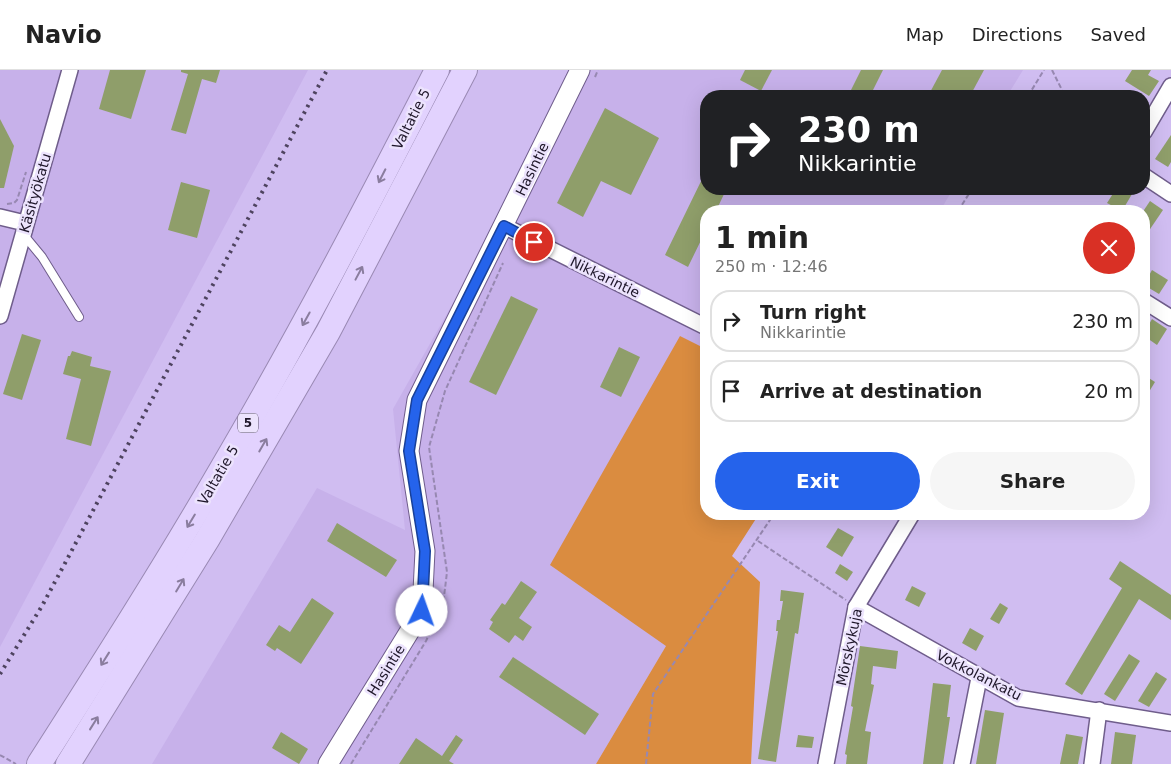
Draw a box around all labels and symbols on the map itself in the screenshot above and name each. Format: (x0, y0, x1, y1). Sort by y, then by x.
street label: Valtatie 5 (389, 86, 433, 152)
street label: Hasintie (512, 140, 552, 198)
street label: Käsityökatu (16, 151, 54, 235)
one-way arrow (377, 168, 387, 183)
pin (513, 221, 555, 263)
street label: Nikkarintie (568, 253, 642, 301)
one-way arrow (355, 266, 365, 280)
one-way arrow (301, 312, 311, 326)
road number: 5 (238, 413, 258, 432)
one-way arrow (258, 438, 268, 452)
street label: Valtatie 5 (194, 442, 242, 508)
one-way arrow (185, 513, 195, 527)
one-way arrow (176, 578, 186, 592)
position arrow (395, 584, 447, 636)
street label: Mörskykuja (833, 607, 865, 687)
street label: Hasintie (364, 642, 408, 698)
street label: Vokkolankatu (934, 647, 1024, 703)
one-way arrow (100, 652, 110, 666)
one-way arrow (90, 716, 100, 730)

